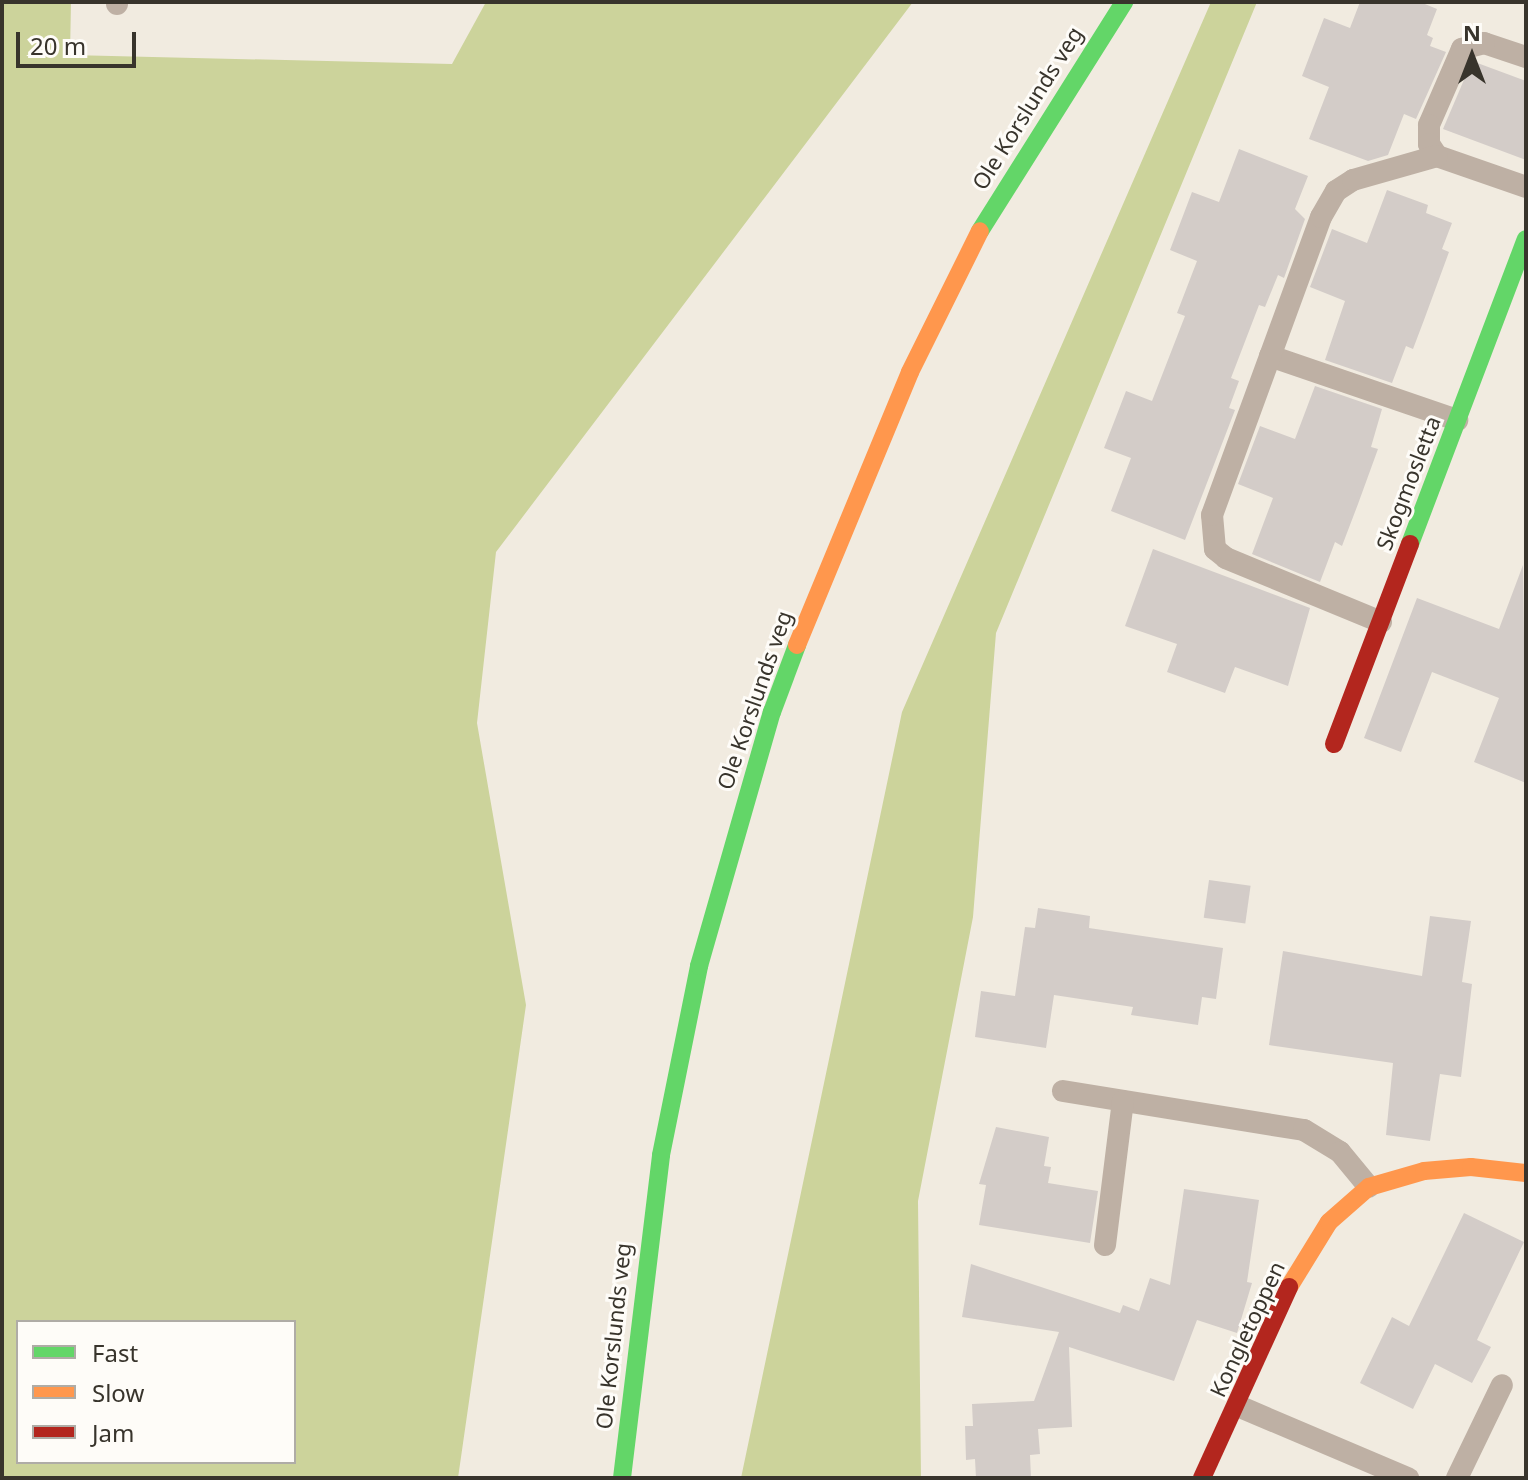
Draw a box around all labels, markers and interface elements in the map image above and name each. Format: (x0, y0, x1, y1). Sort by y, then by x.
scale bar (20, 16, 140, 66)
north arrow (1432, 16, 1512, 96)
text: N (1463, 17, 1481, 47)
street label: Ole Korslunds veg (966, 22, 1088, 194)
text: 20 m (30, 29, 86, 62)
street label: Skogmosletta (1370, 412, 1446, 554)
street label: Ole Korslunds veg (711, 607, 797, 793)
street label: Ole Korslunds veg (590, 1241, 636, 1431)
street label: Kongletoppen (1204, 1257, 1290, 1401)
legend (16, 1320, 296, 1464)
text: Fast (92, 1336, 138, 1369)
text: Slow (92, 1376, 144, 1409)
text: Jam (92, 1416, 134, 1449)

